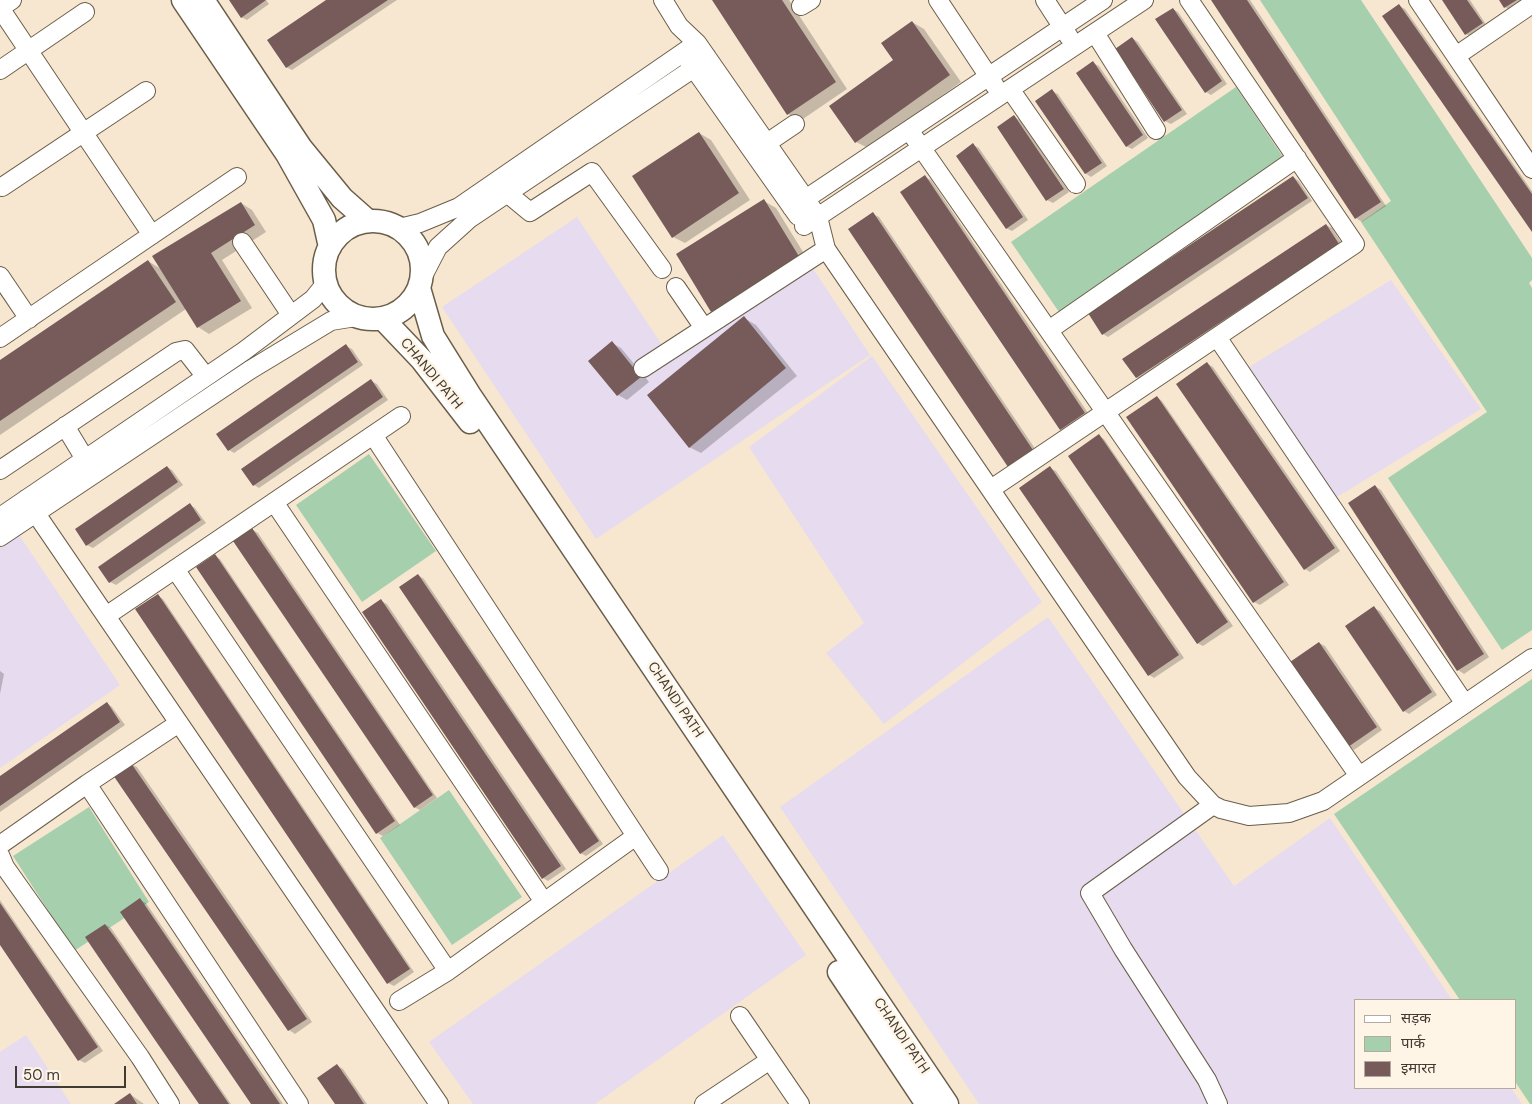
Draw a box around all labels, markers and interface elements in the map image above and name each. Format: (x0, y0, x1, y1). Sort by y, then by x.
street label: CHANDI PATH (396, 335, 466, 413)
street label: CHANDI PATH (644, 659, 706, 741)
street label: CHANDI PATH (870, 995, 932, 1077)
legend (1354, 999, 1517, 1089)
text: सड़क (1401, 1008, 1431, 1028)
text: पार्क (1401, 1033, 1425, 1053)
scale bar (18, 1056, 129, 1088)
text: इमारत (1401, 1058, 1436, 1078)
text: 50 m (23, 1065, 60, 1085)

